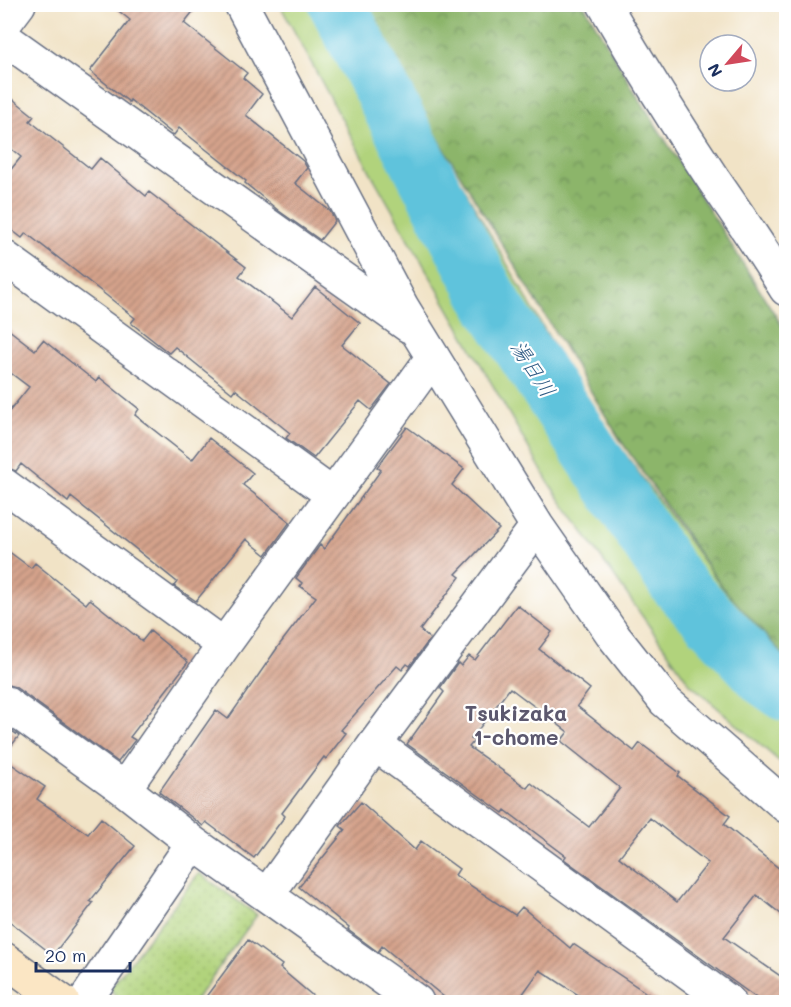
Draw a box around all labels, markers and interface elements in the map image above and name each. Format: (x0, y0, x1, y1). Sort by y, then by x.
north arrow (698, 33, 758, 93)
text: N (702, 60, 727, 81)
water label: 湯日川 (506, 334, 562, 402)
district label: Tsukizaka 1-chome (465, 699, 567, 750)
scale bar (36, 935, 130, 973)
text: 20 m (45, 943, 86, 967)

